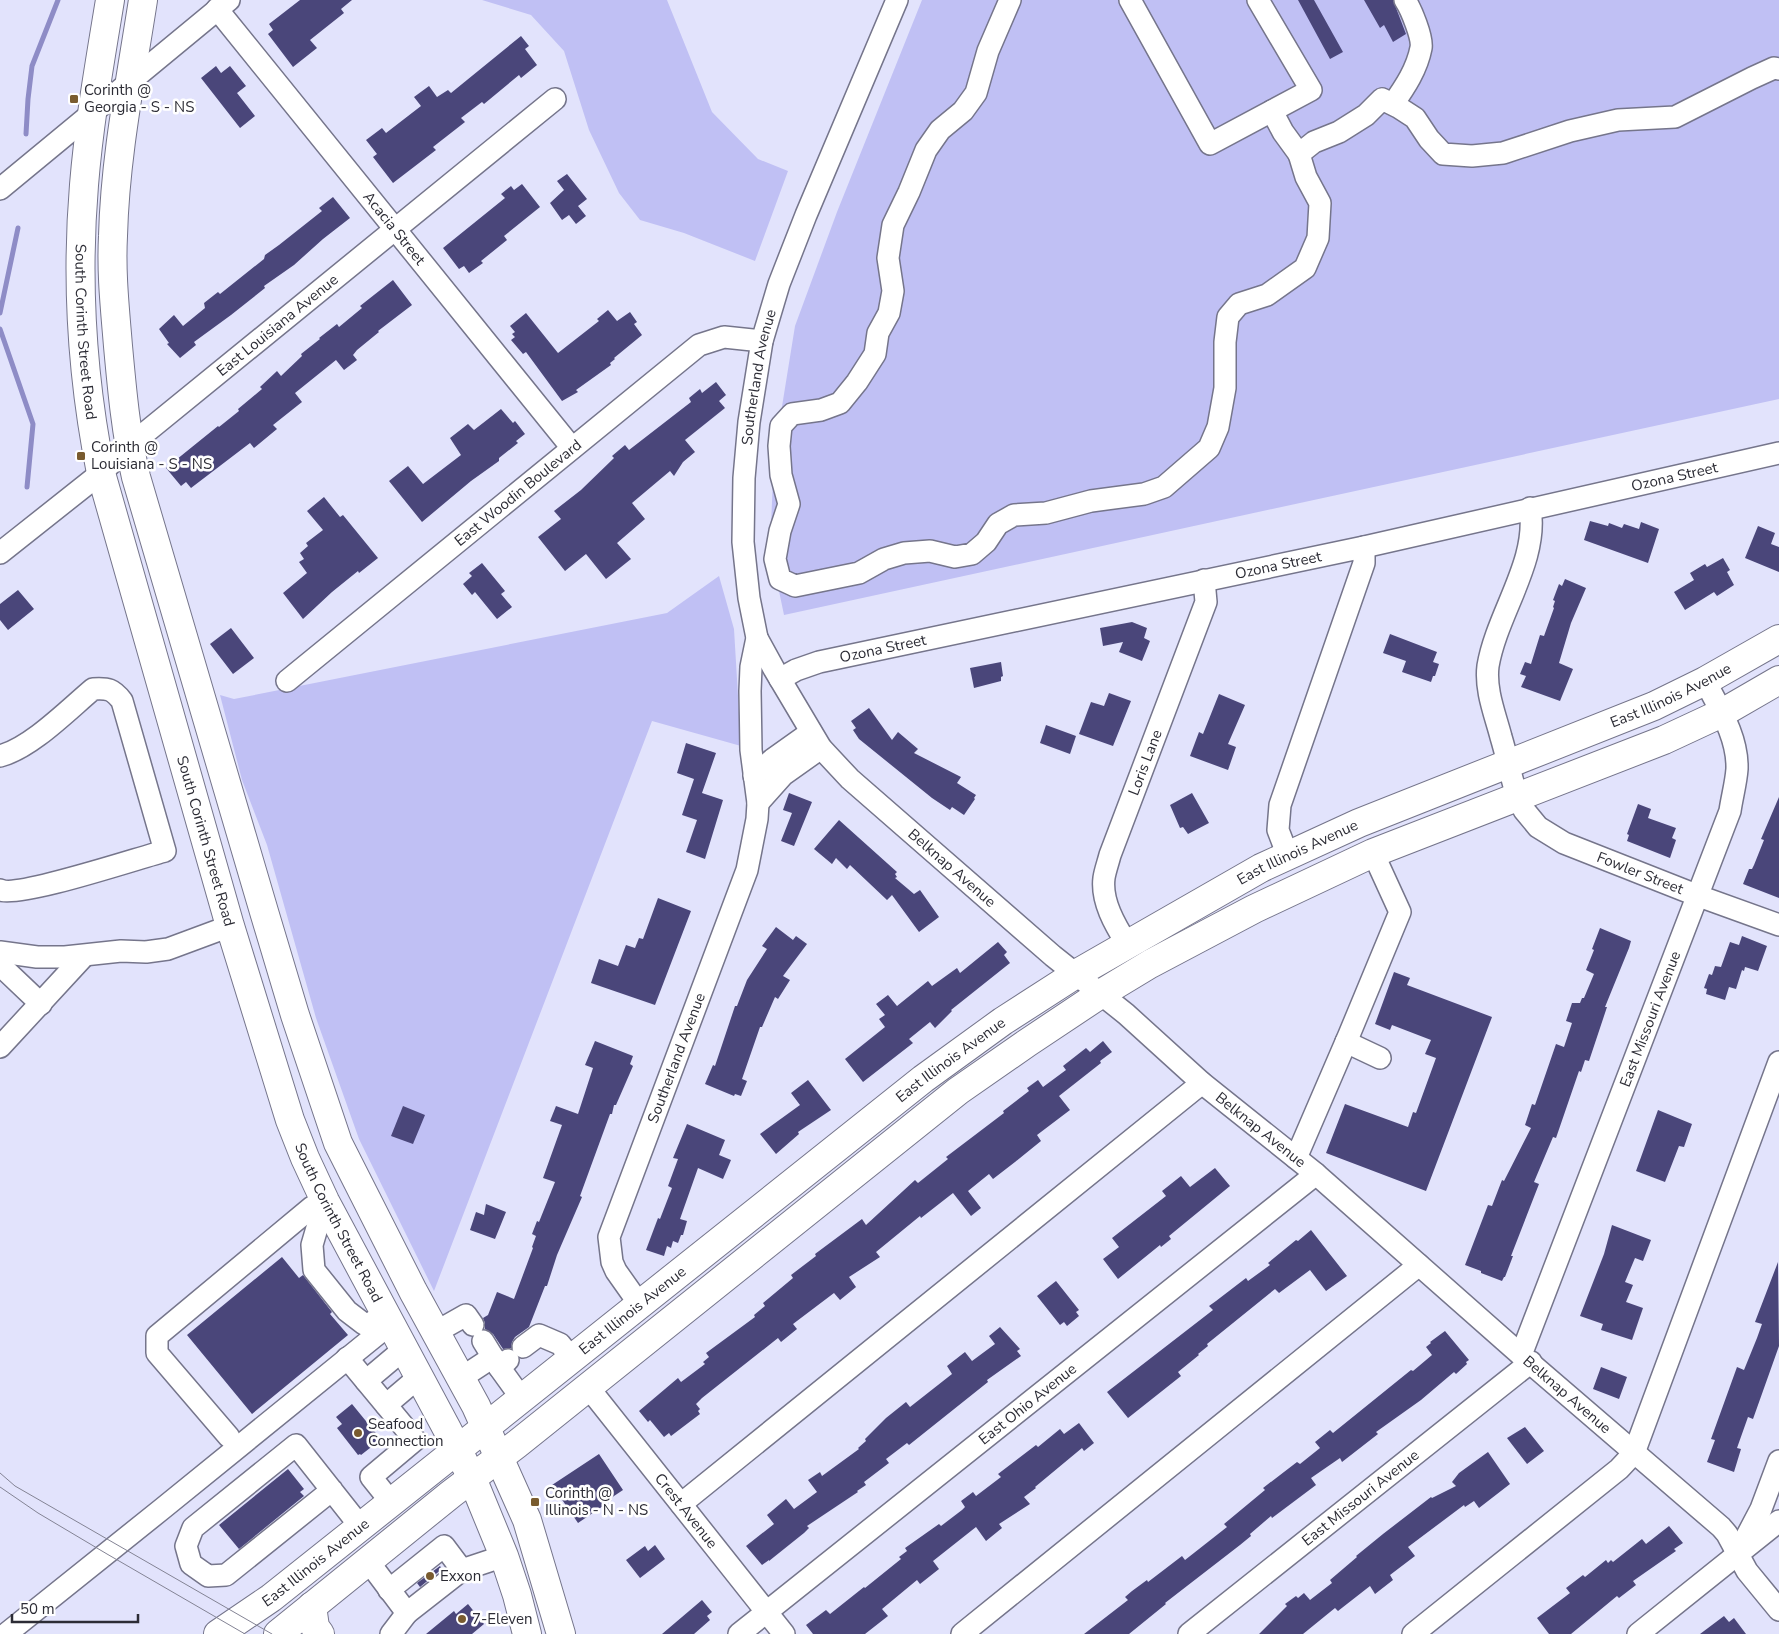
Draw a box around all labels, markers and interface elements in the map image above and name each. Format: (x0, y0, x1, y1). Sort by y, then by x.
place label: Corinth @ Georgia - S - NS (84, 80, 194, 117)
marker: Corinth @ Georgia - S - NS (68, 93, 80, 105)
street label: Acacia Street (359, 187, 431, 270)
street label: South Corinth Street Road (71, 244, 102, 421)
street label: East Louisiana Avenue (212, 270, 342, 381)
street label: Southerland Avenue (737, 307, 781, 446)
street label: East Woodin Boulevard (450, 435, 586, 551)
place label: Corinth @ Louisiana - S - NS (91, 437, 212, 474)
marker: Corinth @ Louisiana - S - NS (75, 450, 87, 462)
street label: Ozona Street (1629, 457, 1720, 496)
street label: Ozona Street (1233, 546, 1324, 584)
street label: Ozona Street (838, 630, 929, 667)
street label: East Illinois Avenue (1607, 658, 1735, 732)
street label: Loris Lane (1124, 727, 1167, 798)
street label: South Corinth Street Road (172, 754, 240, 929)
street label: East Illinois Avenue (1233, 815, 1361, 890)
street label: Belknap Avenue (904, 824, 1000, 912)
street label: Fowler Street (1594, 847, 1687, 899)
street label: East Missouri Avenue (1615, 948, 1685, 1090)
street label: Southerland Avenue (643, 990, 710, 1126)
street label: East Illinois Avenue (892, 1013, 1009, 1107)
street label: Belknap Avenue (1211, 1088, 1310, 1172)
street label: South Corinth Street Road (290, 1140, 387, 1306)
street label: East Illinois Avenue (575, 1261, 690, 1359)
street label: Belknap Avenue (1519, 1351, 1615, 1438)
street label: East Ohio Avenue (975, 1359, 1081, 1449)
place label: Seafood Connection (368, 1414, 443, 1451)
marker: Seafood Connection (352, 1427, 364, 1439)
street label: East Missouri Avenue (1298, 1445, 1423, 1550)
street label: Crest Avenue (650, 1469, 722, 1553)
place label: Corinth @ Illinois - N - NS (545, 1483, 648, 1520)
marker: Corinth @ Illinois - N - NS (529, 1496, 541, 1508)
street label: East Illinois Avenue (258, 1514, 373, 1611)
place label: Exxon (440, 1566, 481, 1586)
marker: Exxon (424, 1570, 436, 1582)
scale bar (12, 1592, 139, 1624)
text: 50 m (20, 1599, 55, 1619)
place label: 7-Eleven (472, 1609, 532, 1629)
marker: 7-Eleven (456, 1613, 468, 1625)

